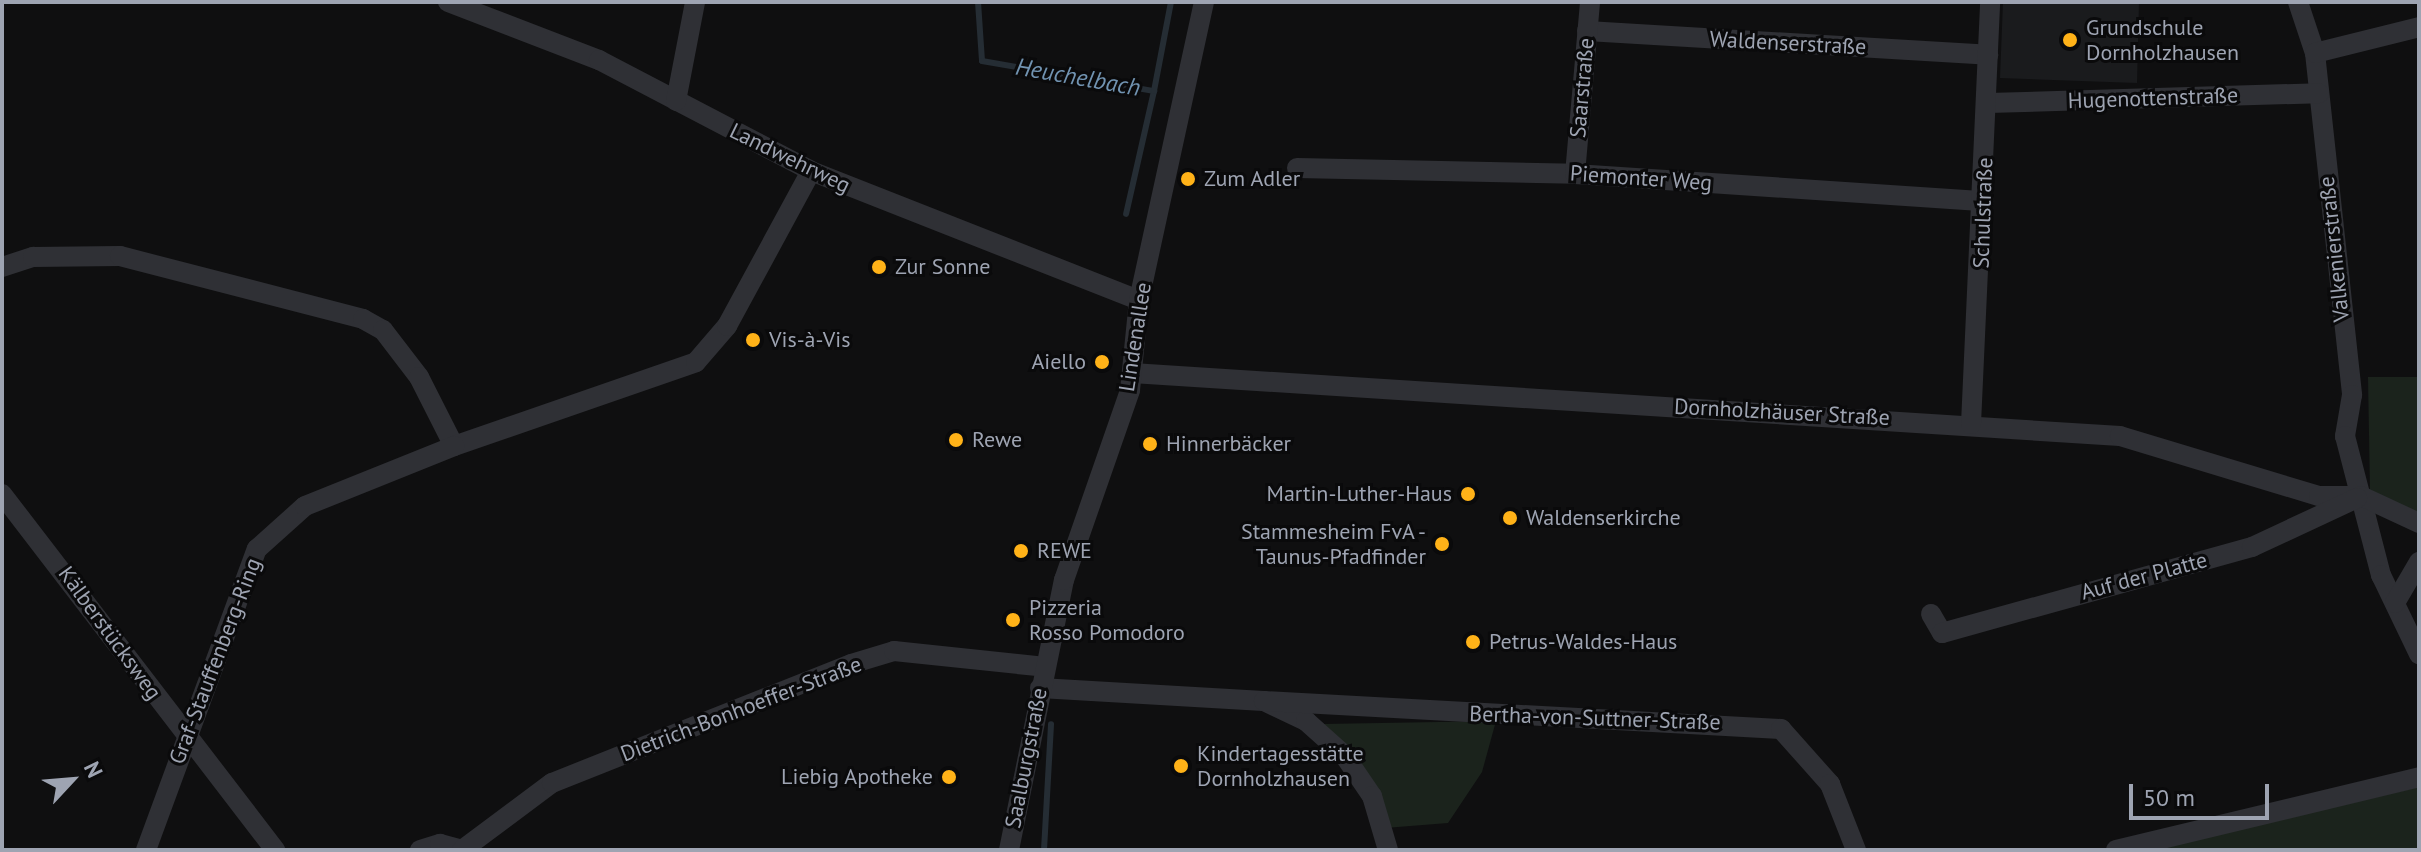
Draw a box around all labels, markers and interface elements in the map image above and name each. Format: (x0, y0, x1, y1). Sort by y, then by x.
place label: Grundschule Dornholzhausen (2086, 14, 2239, 66)
street label: Waldenserstraße (1709, 26, 1867, 60)
marker: Grundschule Dornholzhausen (2061, 31, 2079, 49)
street label: Saarstraße (1564, 37, 1600, 139)
water label: Heuchelbach (1013, 52, 1143, 102)
street label: Hugenottenstraße (2067, 82, 2239, 114)
street label: Landwehrweg (725, 117, 855, 199)
street label: Schulstraße (1968, 157, 1998, 269)
street label: Piemonter Weg (1569, 160, 1713, 196)
place label: Zum Adler (1204, 166, 1301, 192)
marker: Zum Adler (1179, 170, 1197, 188)
street label: Valkenierstraße (2313, 175, 2355, 323)
place label: Zur Sonne (895, 254, 990, 280)
marker: Zur Sonne (870, 258, 888, 276)
street label: Lindenallee (1113, 281, 1157, 393)
place label: Vis-à-Vis (769, 327, 850, 353)
marker: Vis-à-Vis (744, 331, 762, 349)
place label: Aiello (1031, 349, 1086, 375)
marker: Aiello (1093, 353, 1111, 371)
street label: Dornholzhäuser Straße (1673, 393, 1891, 431)
place label: Rewe (972, 427, 1022, 453)
marker: Rewe (947, 431, 965, 449)
place label: Hinnerbäcker (1166, 431, 1291, 457)
marker: Hinnerbäcker (1141, 435, 1159, 453)
place label: Martin-Luther-Haus (1267, 481, 1452, 507)
marker: Martin-Luther-Haus (1459, 485, 1477, 503)
place label: Waldenserkirche (1526, 505, 1681, 531)
marker: Waldenserkirche (1501, 509, 1519, 527)
place label: Stammesheim FvA - Taunus-Pfadfinder (1238, 518, 1426, 570)
marker: Stammesheim FvA - Taunus-Pfadfinder (1433, 535, 1451, 553)
place label: REWE (1037, 538, 1092, 564)
marker: REWE (1012, 542, 1030, 560)
street label: Auf der Platte (2078, 546, 2210, 606)
street label: Graf-Stauffenberg-Ring (163, 554, 267, 768)
street label: Kälberstücksweg (53, 561, 167, 705)
place label: Pizzeria Rosso Pomodoro (1029, 594, 1185, 646)
marker: Pizzeria Rosso Pomodoro (1004, 611, 1022, 629)
place label: Petrus-Waldes-Haus (1489, 629, 1677, 655)
marker: Petrus-Waldes-Haus (1464, 633, 1482, 651)
street label: Dietrich-Bonhoeffer-Straße (617, 651, 865, 767)
street label: Saalburgstraße (999, 686, 1053, 830)
street label: Bertha-von-Suttner-Straße (1469, 700, 1721, 736)
north arrow (32, 740, 112, 820)
place label: Kindertagesstätte Dornholzhausen (1197, 740, 1364, 792)
text: N (78, 757, 109, 782)
marker: Kindertagesstätte Dornholzhausen (1172, 757, 1190, 775)
place label: Liebig Apotheke (780, 764, 933, 790)
marker: Liebig Apotheke (940, 768, 958, 786)
scale bar (2133, 768, 2273, 818)
text: 50 m (2143, 782, 2195, 813)

